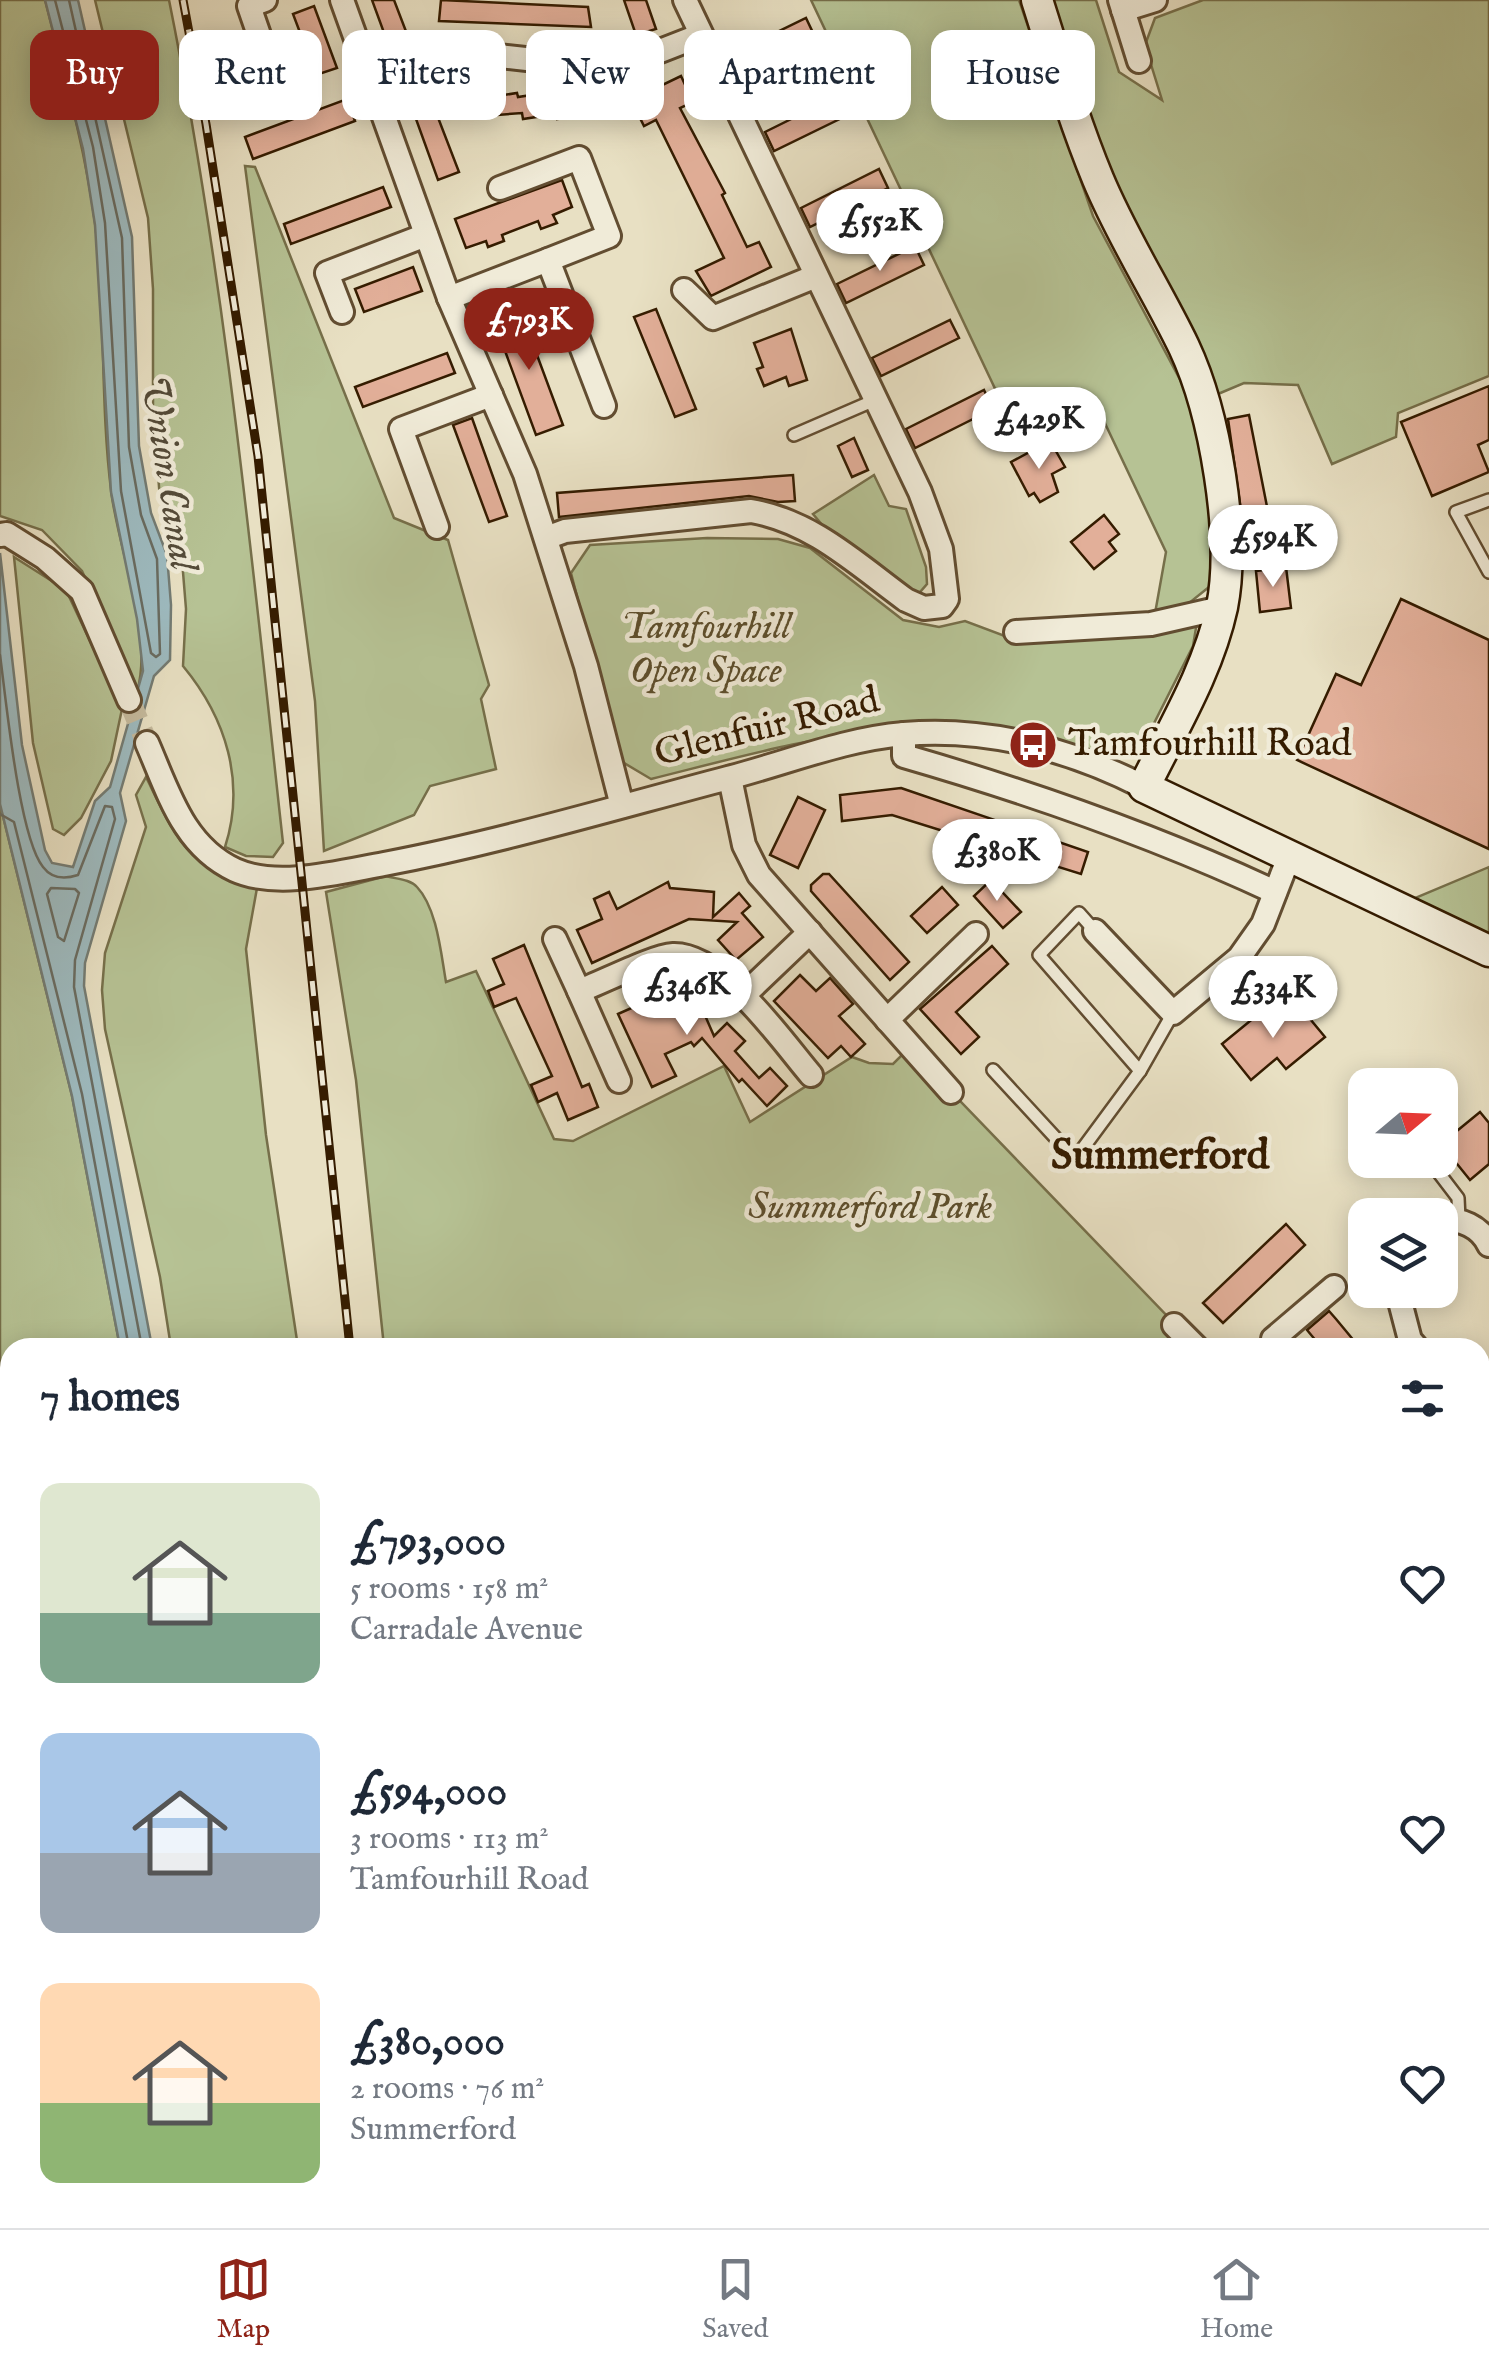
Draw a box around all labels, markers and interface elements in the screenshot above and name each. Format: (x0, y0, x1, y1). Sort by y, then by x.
chip: Buy (30, 30, 159, 120)
chip: Rent (179, 30, 322, 120)
chip: Filters (342, 30, 506, 120)
chip: New (526, 30, 664, 120)
chip: Apartment (684, 30, 911, 120)
chip: House (931, 30, 1095, 120)
pin: £552K (810, 189, 950, 274)
text: £552K (838, 201, 922, 242)
pin: £793K (459, 288, 599, 373)
text: £793K (486, 300, 572, 341)
water label: Union Canal (126, 372, 208, 578)
pin: £429K (969, 387, 1109, 472)
text: £429K (994, 399, 1084, 440)
pin: £594K (1203, 505, 1343, 590)
text: £594K (1230, 517, 1316, 558)
park label: Tamfourhill Open Space (621, 604, 794, 696)
street label: Glenfuir Road (650, 677, 885, 779)
bus stop icon: Tamfourhill Road (1007, 719, 1059, 771)
place label: Tamfourhill Road (1068, 721, 1352, 769)
pin: £380K (927, 819, 1067, 904)
text: £380K (954, 831, 1040, 872)
pin: £346K (617, 953, 757, 1038)
pin: £334K (1203, 956, 1343, 1041)
text: £346K (644, 965, 730, 1006)
text: £334K (1231, 968, 1315, 1009)
north arrow (1348, 1068, 1458, 1178)
map controls (1348, 1068, 1458, 1308)
district label: Summerford (1051, 1130, 1271, 1183)
park label: Summerford Park (748, 1184, 992, 1232)
button: layers (1348, 1198, 1458, 1308)
icon: filters (1395, 1371, 1450, 1426)
text: 7 homes (40, 1372, 180, 1425)
text: £793,000 (350, 1516, 506, 1569)
icon: home (120, 1523, 240, 1643)
icon: heart (1395, 1556, 1450, 1611)
text: 5 rooms · 158 m² (350, 1569, 549, 1610)
text: Carradale Avenue (350, 1610, 583, 1651)
text: £594,000 (350, 1766, 507, 1819)
icon: home (120, 1773, 240, 1893)
icon: heart (1395, 1806, 1450, 1861)
text: 3 rooms · 113 m² (350, 1819, 549, 1860)
text: Tamfourhill Road (350, 1860, 589, 1901)
text: £380,000 (350, 2016, 505, 2069)
icon: home (120, 2023, 240, 2143)
icon: heart (1395, 2056, 1450, 2111)
text: 2 rooms · 76 m² (350, 2069, 544, 2110)
text: Summerford (350, 2110, 516, 2151)
tab: Map (216, 2252, 271, 2347)
tab: Saved (702, 2252, 769, 2347)
tab: Home (1200, 2252, 1273, 2347)

